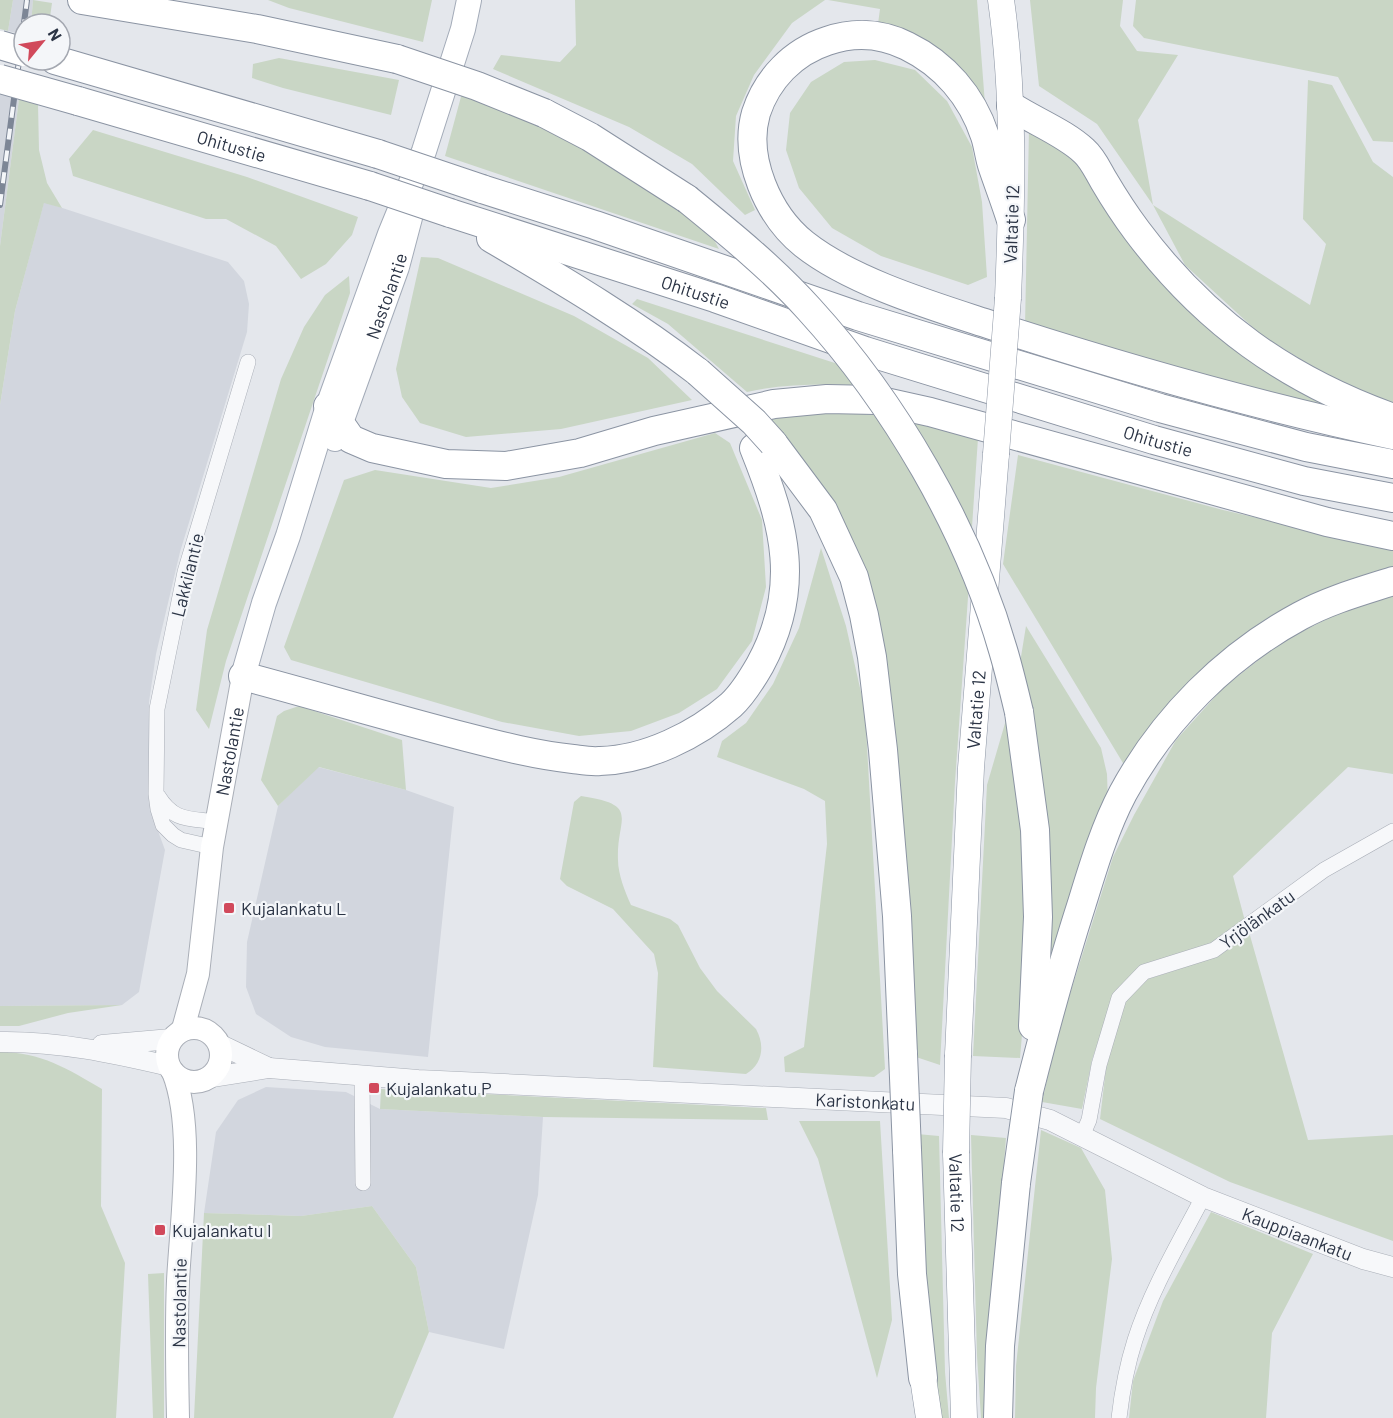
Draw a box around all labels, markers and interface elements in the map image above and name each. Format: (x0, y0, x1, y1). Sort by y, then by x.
north arrow (12, 12, 72, 72)
text: N (45, 25, 66, 44)
street label: Ohitustie (194, 125, 269, 166)
street label: Valtatie 12 (999, 184, 1023, 264)
street label: Nastolantie (361, 251, 411, 342)
street label: Ohitustie (658, 270, 733, 313)
street label: Ohitustie (1121, 420, 1195, 461)
street label: Lakkilantie (166, 531, 208, 619)
street label: Valtatie 12 (962, 669, 990, 750)
street label: Nastolantie (210, 705, 248, 798)
street label: Yrjölänkatu (1215, 884, 1299, 954)
place label: Kujalankatu L (241, 897, 346, 919)
marker: Kujalankatu L (222, 901, 236, 915)
place label: Kujalankatu P (386, 1077, 492, 1099)
marker: Kujalankatu P (367, 1081, 381, 1095)
street label: Karistonkatu (815, 1088, 916, 1115)
street label: Valtatie 12 (945, 1153, 969, 1233)
street label: Kauppiaankatu (1239, 1202, 1356, 1265)
place label: Kujalankatu I (172, 1219, 272, 1241)
marker: Kujalankatu I (153, 1223, 167, 1237)
street label: Nastolantie (167, 1258, 191, 1348)

